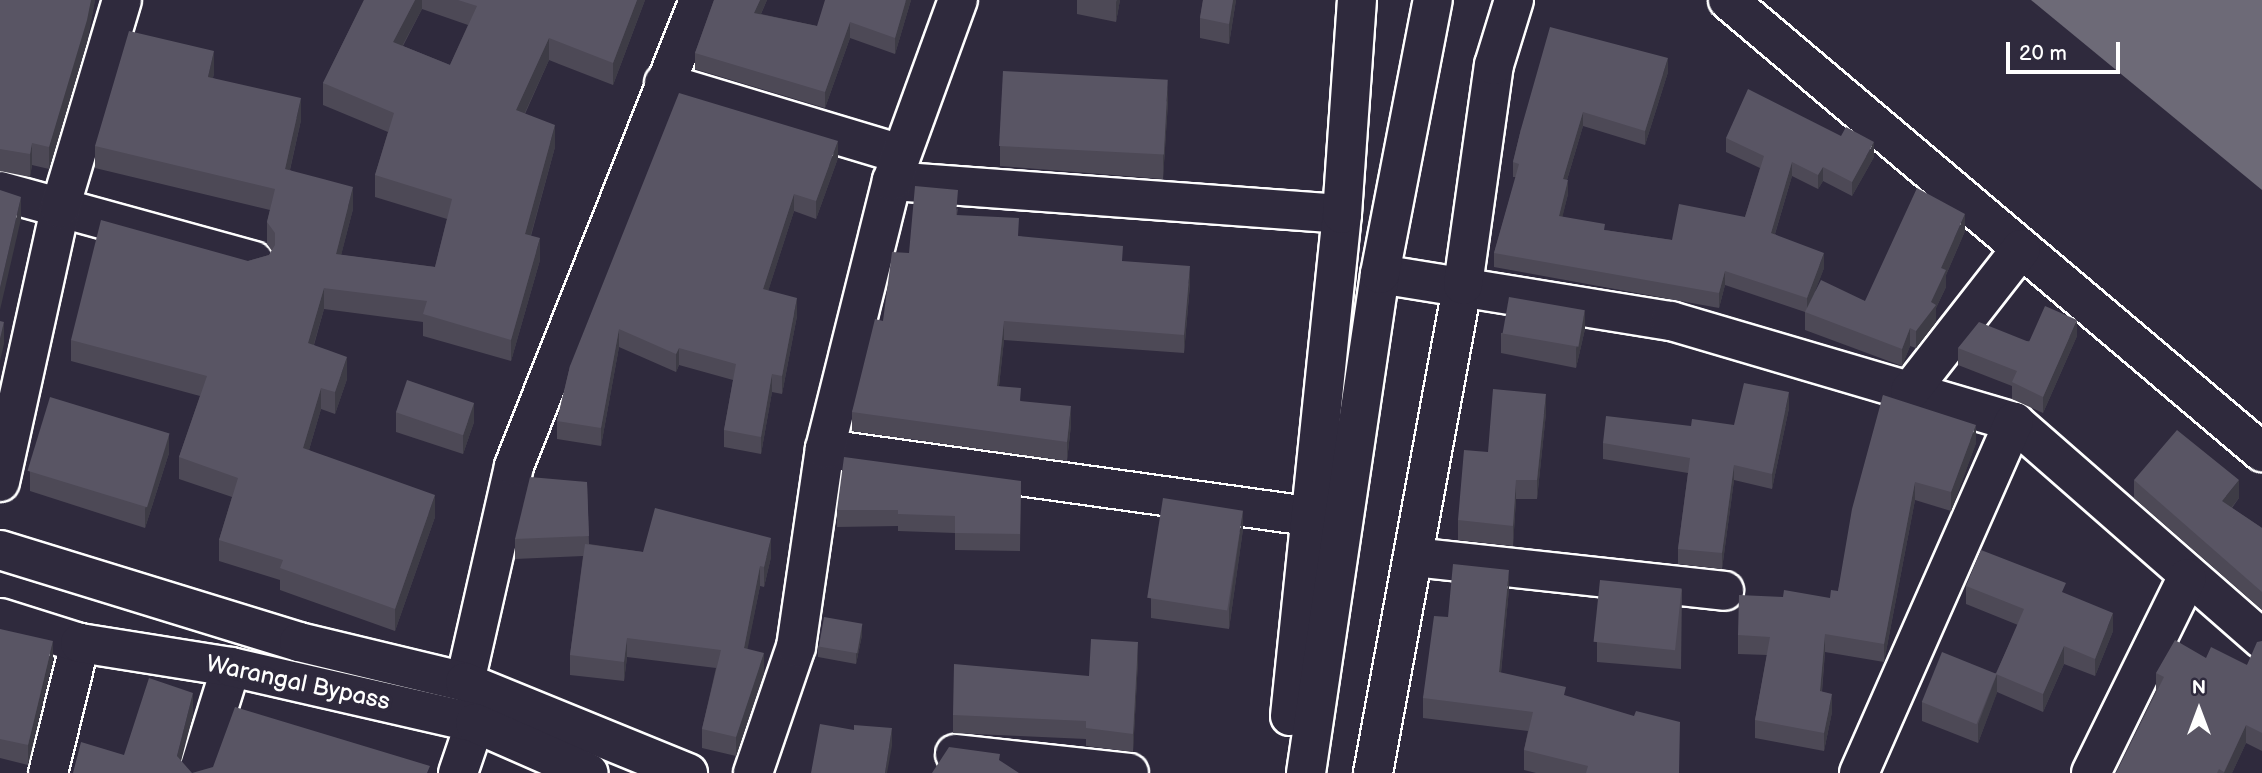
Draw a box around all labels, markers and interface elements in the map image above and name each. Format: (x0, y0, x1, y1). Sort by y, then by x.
scale bar (2010, 28, 2124, 72)
text: 20 m (2019, 41, 2067, 66)
street label: Warangal Bypass (203, 649, 393, 717)
north arrow (2164, 675, 2234, 745)
text: N (2192, 677, 2206, 700)

